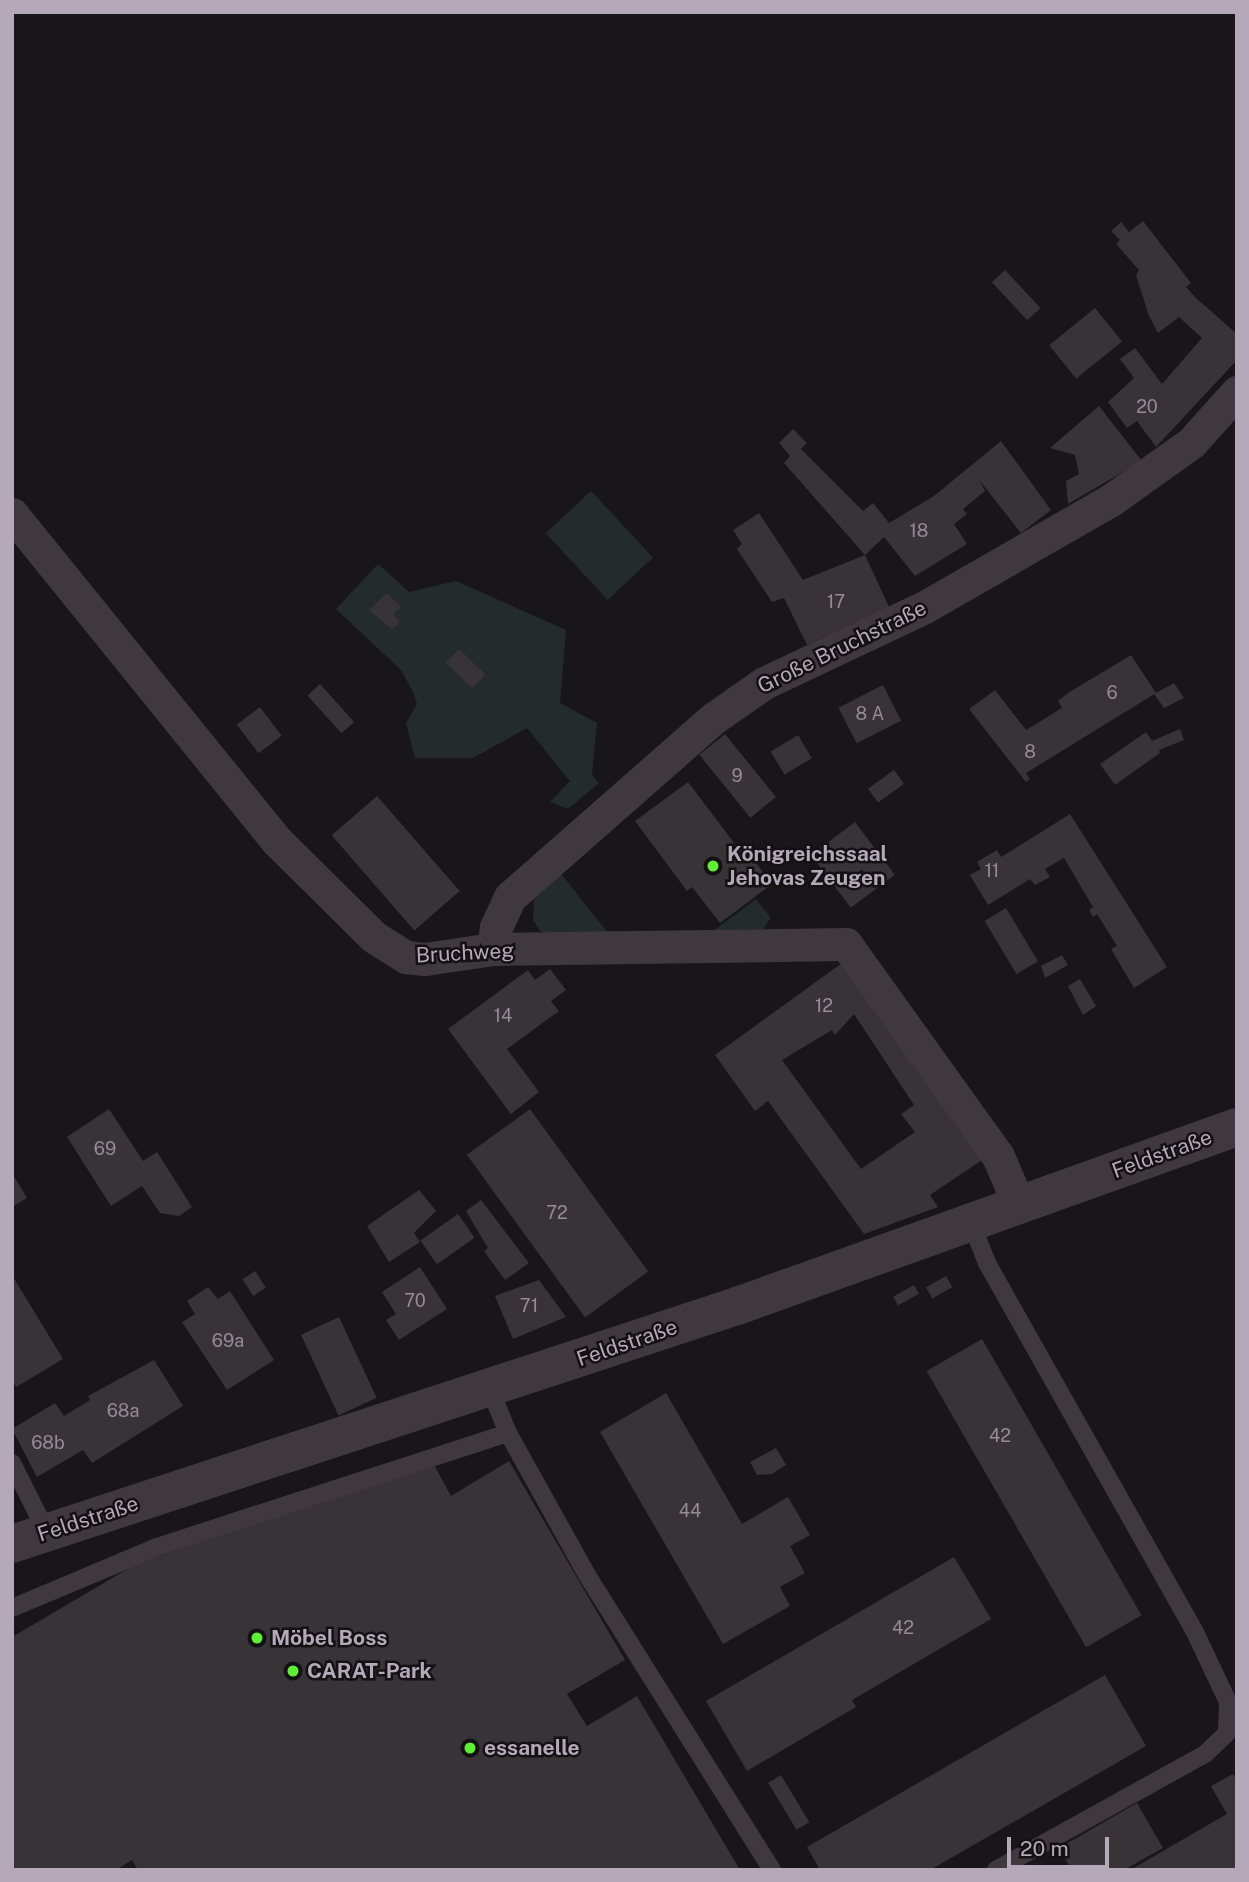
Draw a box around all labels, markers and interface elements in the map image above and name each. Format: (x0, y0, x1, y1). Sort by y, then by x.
house number: 20 (1136, 396, 1158, 418)
house number: 18 (910, 520, 928, 542)
house number: 17 (827, 591, 845, 613)
street label: Große Bruchstraße (753, 595, 931, 699)
house number: 6 (1106, 682, 1118, 704)
house number: 8 A (856, 703, 884, 725)
house number: 8 (1024, 741, 1036, 763)
house number: 9 (731, 765, 743, 787)
place label: Königreichssaal Jehovas Zeugen (727, 841, 888, 891)
marker: Königreichssaal Jehovas Zeugen (705, 858, 721, 874)
house number: 11 (985, 860, 999, 882)
street label: Bruchweg (415, 938, 515, 968)
house number: 12 (815, 995, 833, 1017)
house number: 14 (494, 1005, 512, 1027)
street label: Feldstraße (1109, 1124, 1215, 1184)
house number: 69 (94, 1138, 116, 1160)
house number: 72 (546, 1202, 568, 1224)
house number: 70 (404, 1290, 426, 1312)
house number: 71 (520, 1295, 538, 1317)
street label: Feldstraße (573, 1314, 681, 1372)
house number: 69a (212, 1330, 244, 1352)
house number: 68a (107, 1400, 139, 1422)
house number: 42 (989, 1425, 1011, 1447)
house number: 68b (31, 1432, 65, 1454)
street label: Feldstraße (34, 1491, 142, 1547)
house number: 44 (679, 1500, 701, 1522)
house number: 42 (892, 1617, 914, 1639)
place label: Möbel Boss (271, 1625, 387, 1651)
marker: Möbel Boss (249, 1630, 265, 1646)
place label: CARAT-Park (307, 1658, 432, 1684)
marker: CARAT-Park (285, 1663, 301, 1679)
place label: essanelle (484, 1735, 580, 1761)
marker: essanelle (462, 1740, 478, 1756)
scale bar (1011, 1822, 1112, 1866)
text: 20 m (1020, 1836, 1069, 1861)

